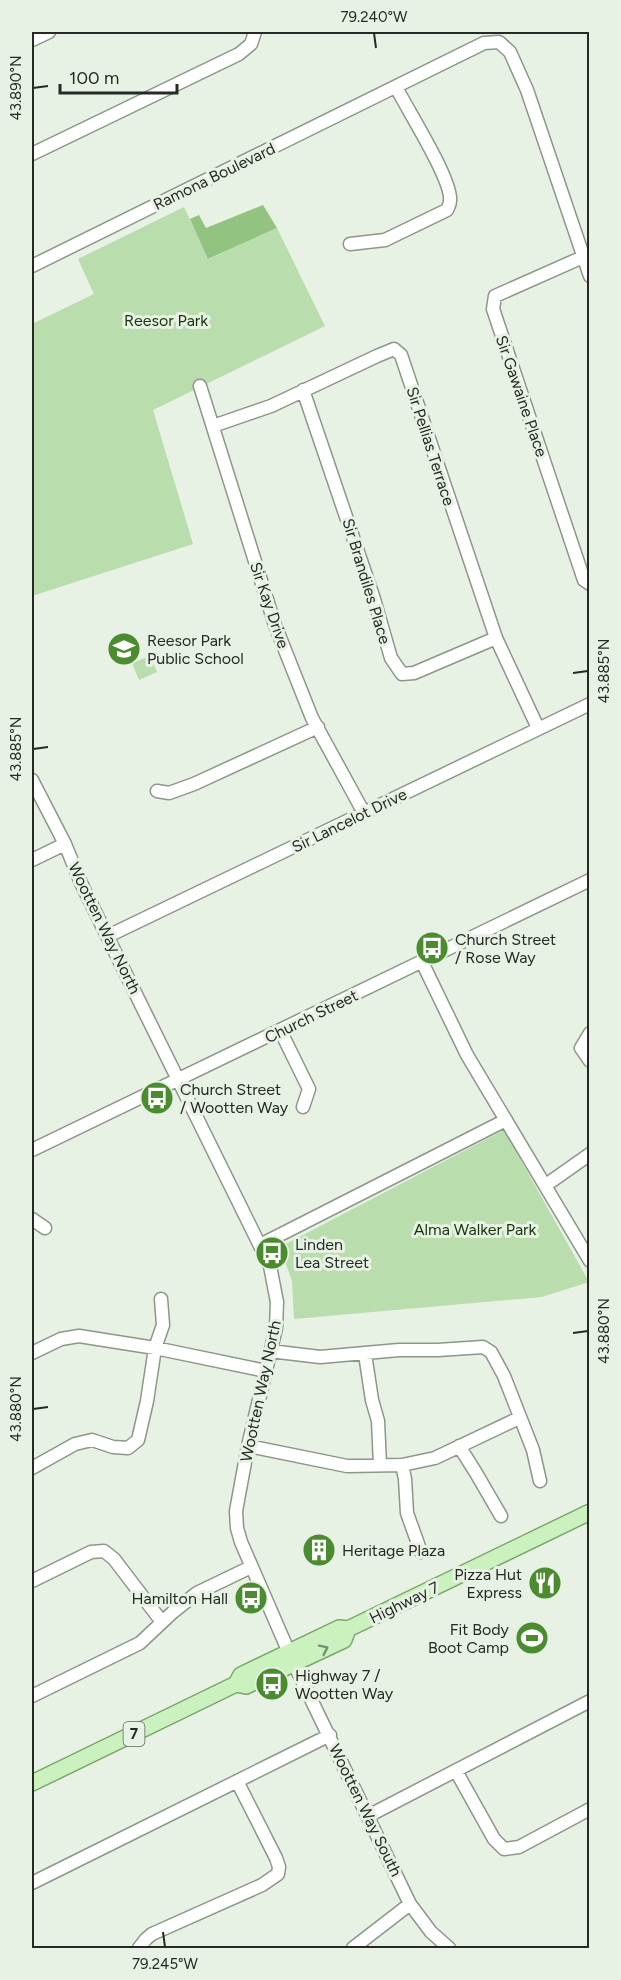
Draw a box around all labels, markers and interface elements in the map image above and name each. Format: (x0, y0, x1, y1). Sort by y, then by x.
text: 79.240°W (341, 8, 408, 26)
text: 43.890°N (7, 55, 25, 121)
scale bar (60, 57, 177, 95)
text: 100 m (69, 67, 119, 89)
street label: Ramona Boulevard (150, 139, 278, 214)
park label: Reesor Park (124, 311, 208, 330)
street label: Sir Gawaine Place (492, 333, 551, 460)
street label: Sir Pellias Terrace (402, 384, 459, 508)
street label: Sir Brandiles Place (338, 516, 395, 646)
street label: Sir Kay Drive (246, 560, 293, 651)
school or university icon: Reesor Park Public School (106, 631, 142, 667)
place label: Reesor Park Public School (147, 631, 244, 668)
text: 43.885°N (595, 639, 613, 703)
text: 43.885°N (7, 717, 25, 781)
street label: Sir Lancelot Drive (289, 784, 410, 856)
street label: Wootten Way North (64, 859, 145, 997)
bus stop icon: Church Street / Rose Way (414, 930, 450, 966)
place label: Church Street / Rose Way (455, 930, 556, 967)
street label: Church Street (262, 986, 361, 1047)
bus stop icon: Church Street / Wootten Way (139, 1080, 175, 1116)
place label: Church Street / Wootten Way (180, 1080, 289, 1117)
park label: Alma Walker Park (414, 1220, 537, 1239)
bus stop icon: Linden Lea Street (254, 1235, 290, 1271)
place label: Linden Lea Street (295, 1235, 369, 1272)
text: 43.880°N (595, 1298, 613, 1364)
street label: Wootten Way North (236, 1319, 285, 1464)
text: 43.880°N (7, 1376, 25, 1442)
building icon: Heritage Plaza (301, 1532, 337, 1568)
place label: Heritage Plaza (342, 1541, 445, 1560)
place label: Pizza Hut Express (454, 1565, 522, 1602)
restaurant icon: Pizza Hut Express (527, 1565, 563, 1601)
street label: Highway 7 (366, 1577, 443, 1627)
bus stop icon: Hamilton Hall (233, 1580, 269, 1616)
place label: Hamilton Hall (132, 1589, 228, 1608)
place label: Fit Body Boot Camp (428, 1620, 510, 1657)
sports icon: Fit Body Boot Camp (514, 1620, 550, 1656)
one-way arrow (318, 1645, 329, 1657)
bus stop icon: Highway 7 / Wootten Way (254, 1666, 290, 1702)
place label: Highway 7 / Wootten Way (295, 1666, 394, 1703)
road number: 7 (124, 1722, 144, 1746)
street label: Wootten Way South (325, 1741, 406, 1880)
text: 79.245°W (132, 1955, 199, 1973)

